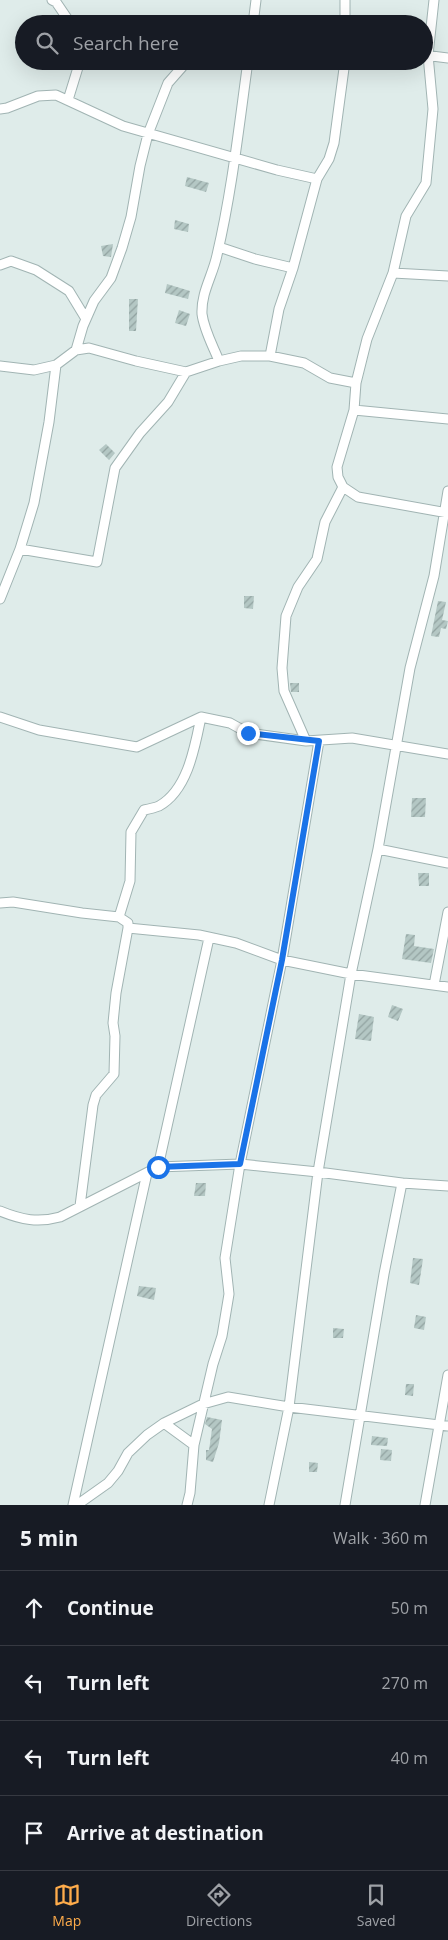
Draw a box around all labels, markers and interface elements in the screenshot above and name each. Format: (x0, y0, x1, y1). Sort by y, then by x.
search box (15, 15, 433, 70)
icon: search (33, 29, 61, 57)
text: Search here (73, 30, 179, 56)
route end (237, 722, 260, 745)
route start (147, 1156, 170, 1179)
text: 5 min (20, 1524, 78, 1552)
text: Walk · 360 m (333, 1527, 428, 1549)
icon: ahead (20, 1594, 48, 1622)
text: Continue (67, 1595, 154, 1621)
text: 50 m (391, 1597, 428, 1619)
icon: left (20, 1669, 48, 1697)
text: Turn left (67, 1670, 149, 1696)
text: 270 m (382, 1672, 428, 1694)
icon: left (20, 1744, 48, 1772)
text: Turn left (67, 1745, 149, 1771)
text: 40 m (391, 1747, 428, 1769)
icon: arrive (20, 1819, 48, 1847)
text: Arrive at destination (67, 1820, 264, 1846)
tab: Map (52, 1881, 81, 1930)
tab: Directions (186, 1881, 252, 1930)
tab: Saved (357, 1881, 396, 1930)

